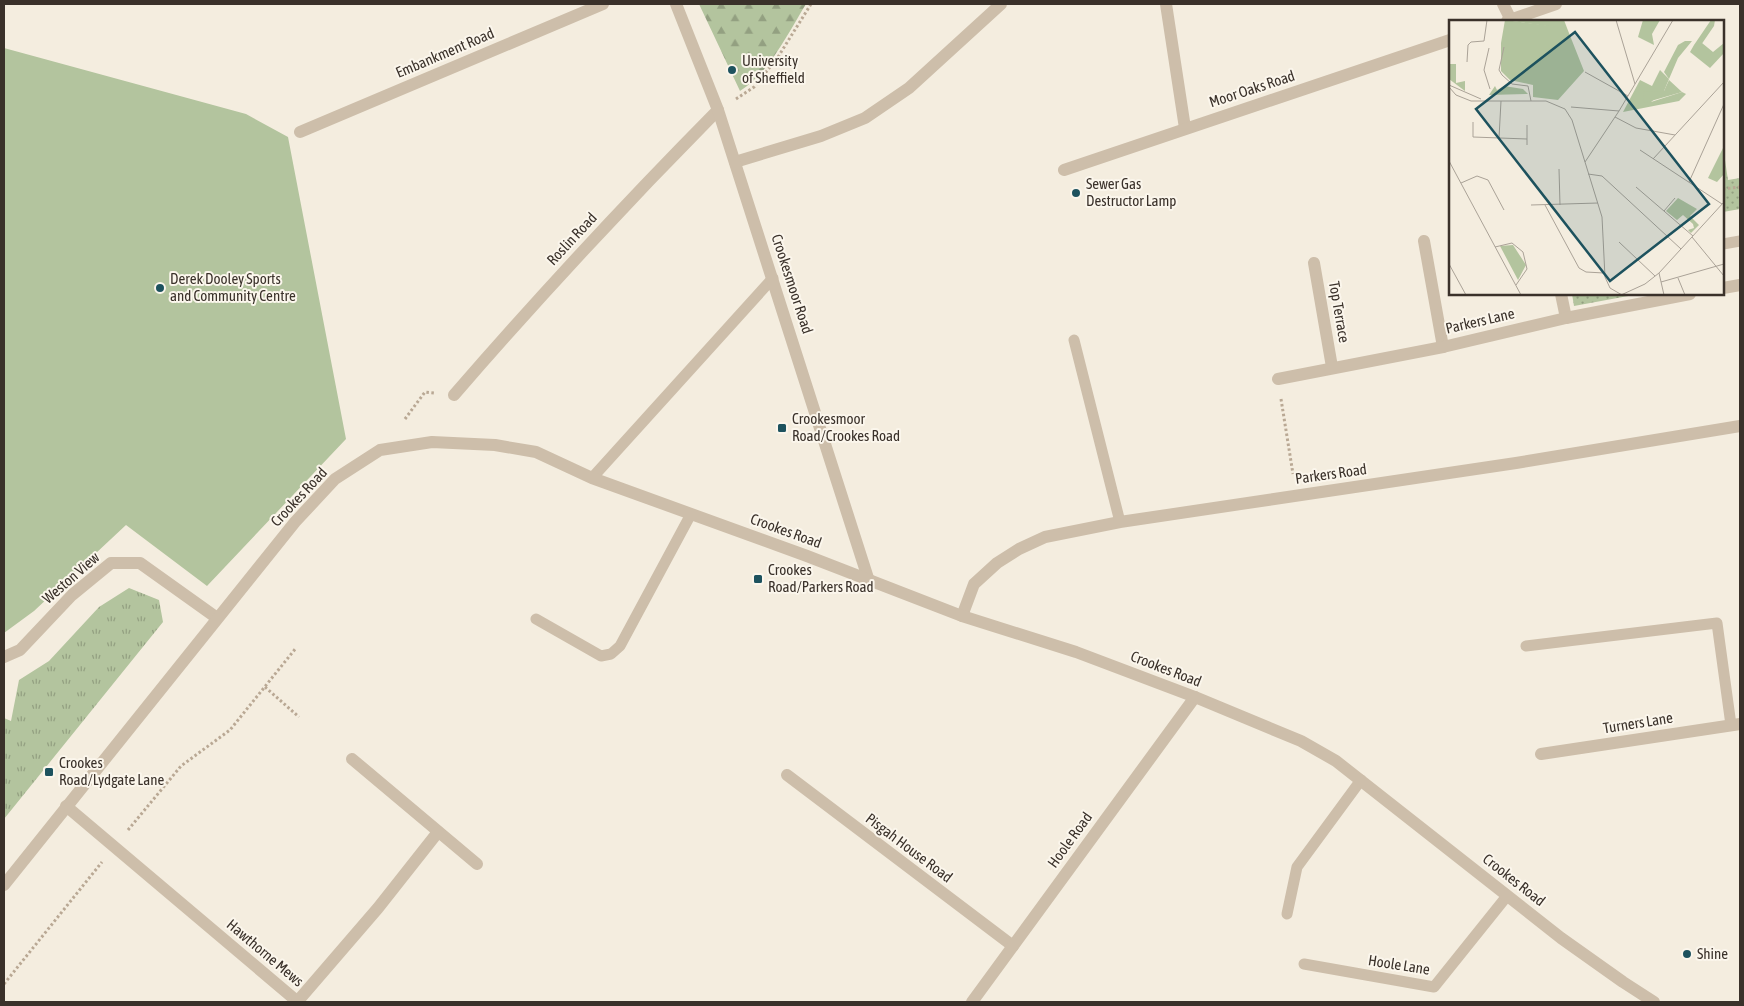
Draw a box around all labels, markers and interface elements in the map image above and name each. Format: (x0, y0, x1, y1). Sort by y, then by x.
inset map (1449, 20, 1724, 295)
street label: Embankment Road (393, 24, 496, 81)
place label: University of Sheffield (742, 52, 805, 86)
marker: University of Sheffield (726, 64, 738, 76)
street label: Moor Oaks Road (1207, 67, 1297, 110)
place label: Sewer Gas Destructor Lamp (1086, 175, 1176, 209)
marker: Sewer Gas Destructor Lamp (1070, 187, 1082, 199)
street label: Roslin Road (543, 209, 600, 268)
street label: Crookesmoor Road (768, 232, 817, 336)
place label: Derek Dooley Sports and Community Centre (170, 270, 296, 304)
street label: Top Terrace (1326, 280, 1353, 344)
marker: Derek Dooley Sports and Community Centre (154, 282, 166, 294)
street label: Parkers Lane (1444, 304, 1516, 337)
place label: Crookesmoor Road/Crookes Road (792, 410, 900, 444)
marker: Crookesmoor Road/Crookes Road (776, 422, 788, 434)
street label: Parkers Road (1294, 460, 1368, 487)
street label: Crookes Road (267, 464, 330, 530)
street label: Crookes Road (748, 510, 824, 551)
street label: Weston View (39, 548, 103, 607)
place label: Crookes Road/Parkers Road (768, 561, 874, 595)
marker: Crookes Road/Parkers Road (752, 573, 764, 585)
street label: Crookes Road (1128, 647, 1204, 690)
street label: Turners Lane (1602, 709, 1674, 736)
place label: Crookes Road/Lydgate Lane (59, 754, 164, 788)
marker: Crookes Road/Lydgate Lane (43, 766, 55, 778)
street label: Pisgah House Road (863, 809, 956, 886)
street label: Hoole Road (1044, 809, 1095, 871)
street label: Crookes Road (1480, 850, 1549, 909)
street label: Hawthorne Mews (224, 916, 307, 990)
place label: Shine (1697, 945, 1728, 962)
marker: Shine (1681, 948, 1693, 960)
street label: Hoole Lane (1367, 951, 1431, 978)

